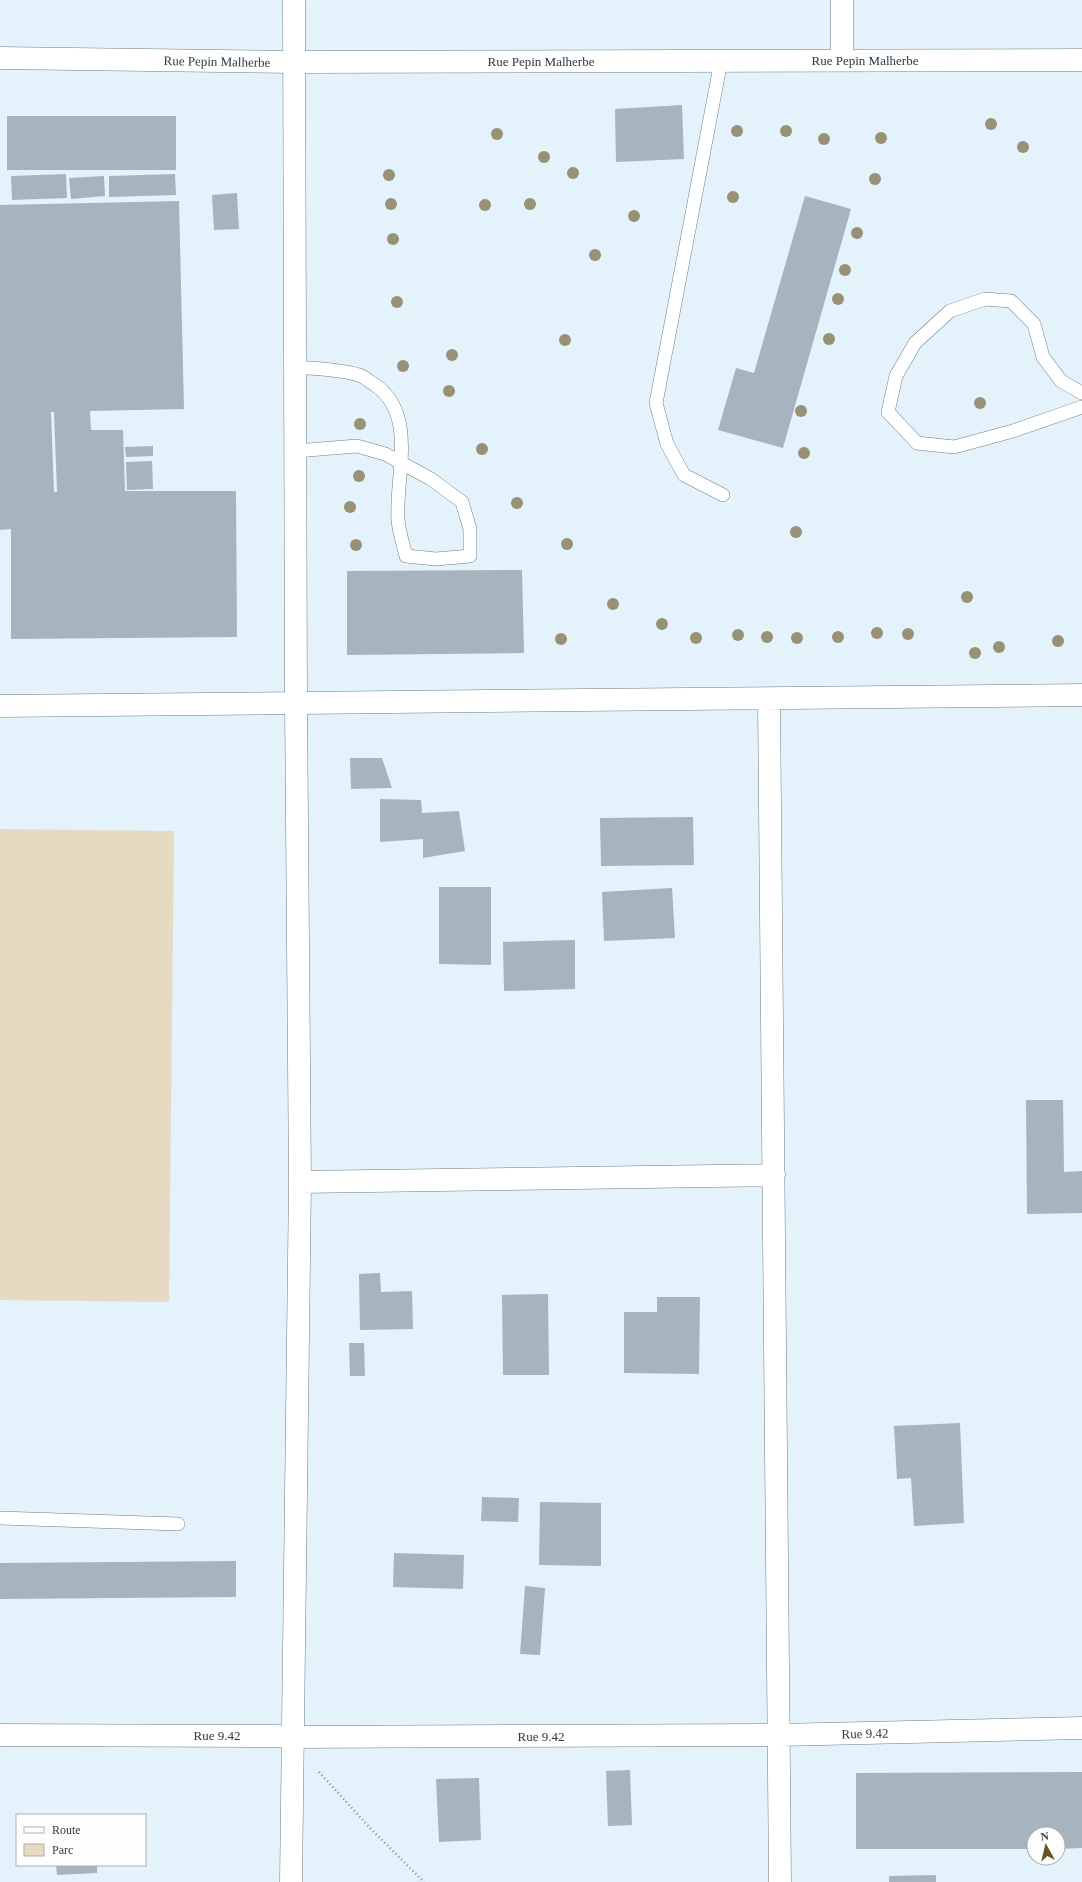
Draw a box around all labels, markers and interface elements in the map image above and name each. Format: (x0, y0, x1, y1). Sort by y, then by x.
street label: Rue Pepin Malherbe (163, 53, 271, 70)
street label: Rue Pepin Malherbe (812, 53, 919, 68)
street label: Rue Pepin Malherbe (488, 54, 595, 69)
street label: Rue 9.42 (841, 1726, 889, 1741)
street label: Rue 9.42 (194, 1728, 240, 1743)
street label: Rue 9.42 (518, 1729, 564, 1744)
legend (16, 1814, 146, 1866)
text: Route (52, 1823, 81, 1837)
north arrow (1026, 1826, 1066, 1866)
text: N (1040, 1830, 1049, 1843)
text: Parc (52, 1843, 73, 1857)

